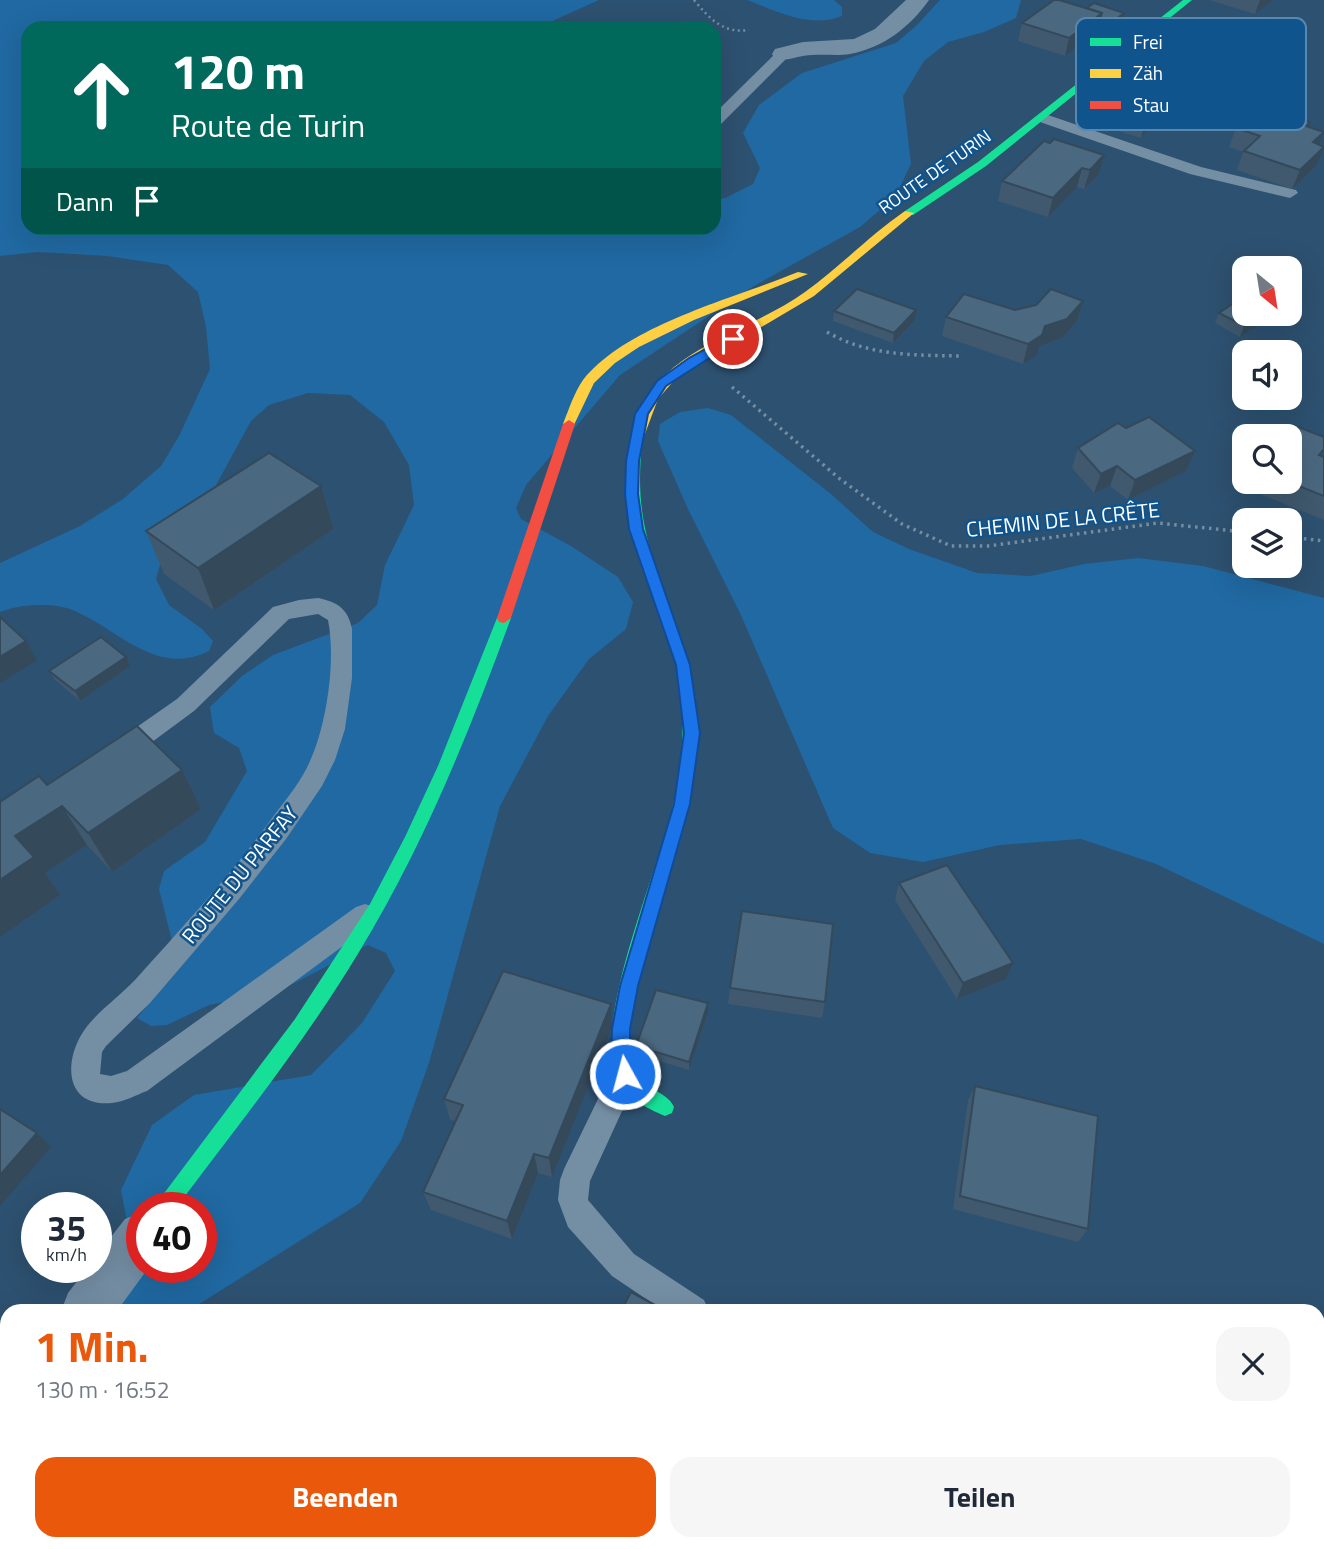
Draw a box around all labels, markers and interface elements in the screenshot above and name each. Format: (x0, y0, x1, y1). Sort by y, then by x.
legend (1076, 18, 1306, 130)
text: Frei (1133, 27, 1163, 56)
text: 120 m (171, 33, 305, 108)
icon: ahead (56, 49, 147, 140)
text: Zäh (1133, 58, 1163, 87)
text: Stau (1133, 90, 1169, 119)
text: Route de Turin (171, 101, 365, 149)
street label: ROUTE DE TURIN (873, 123, 997, 221)
text: Dann (56, 182, 114, 221)
icon: arrive (128, 182, 166, 220)
north arrow (1232, 256, 1302, 326)
map controls (1232, 256, 1302, 578)
pin (703, 309, 763, 369)
icon: arrive (714, 320, 752, 358)
button: sound (1232, 340, 1302, 410)
button: search (1232, 424, 1302, 494)
street label: CHEMIN DE LA CRÊTE (965, 493, 1161, 545)
button: layers (1232, 508, 1302, 578)
street label: ROUTE DU PARFAY (173, 798, 305, 950)
position arrow (588, 1037, 662, 1111)
speed limit sign: 40 (126, 1192, 217, 1283)
text: 35 (47, 1201, 86, 1255)
text: km/h (46, 1241, 87, 1268)
text: 1 Min. (35, 1314, 149, 1378)
button: close (1216, 1327, 1290, 1401)
text: 130 m · 16:52 (35, 1372, 170, 1407)
button: Beenden (35, 1457, 656, 1537)
button: Teilen (670, 1457, 1290, 1537)

